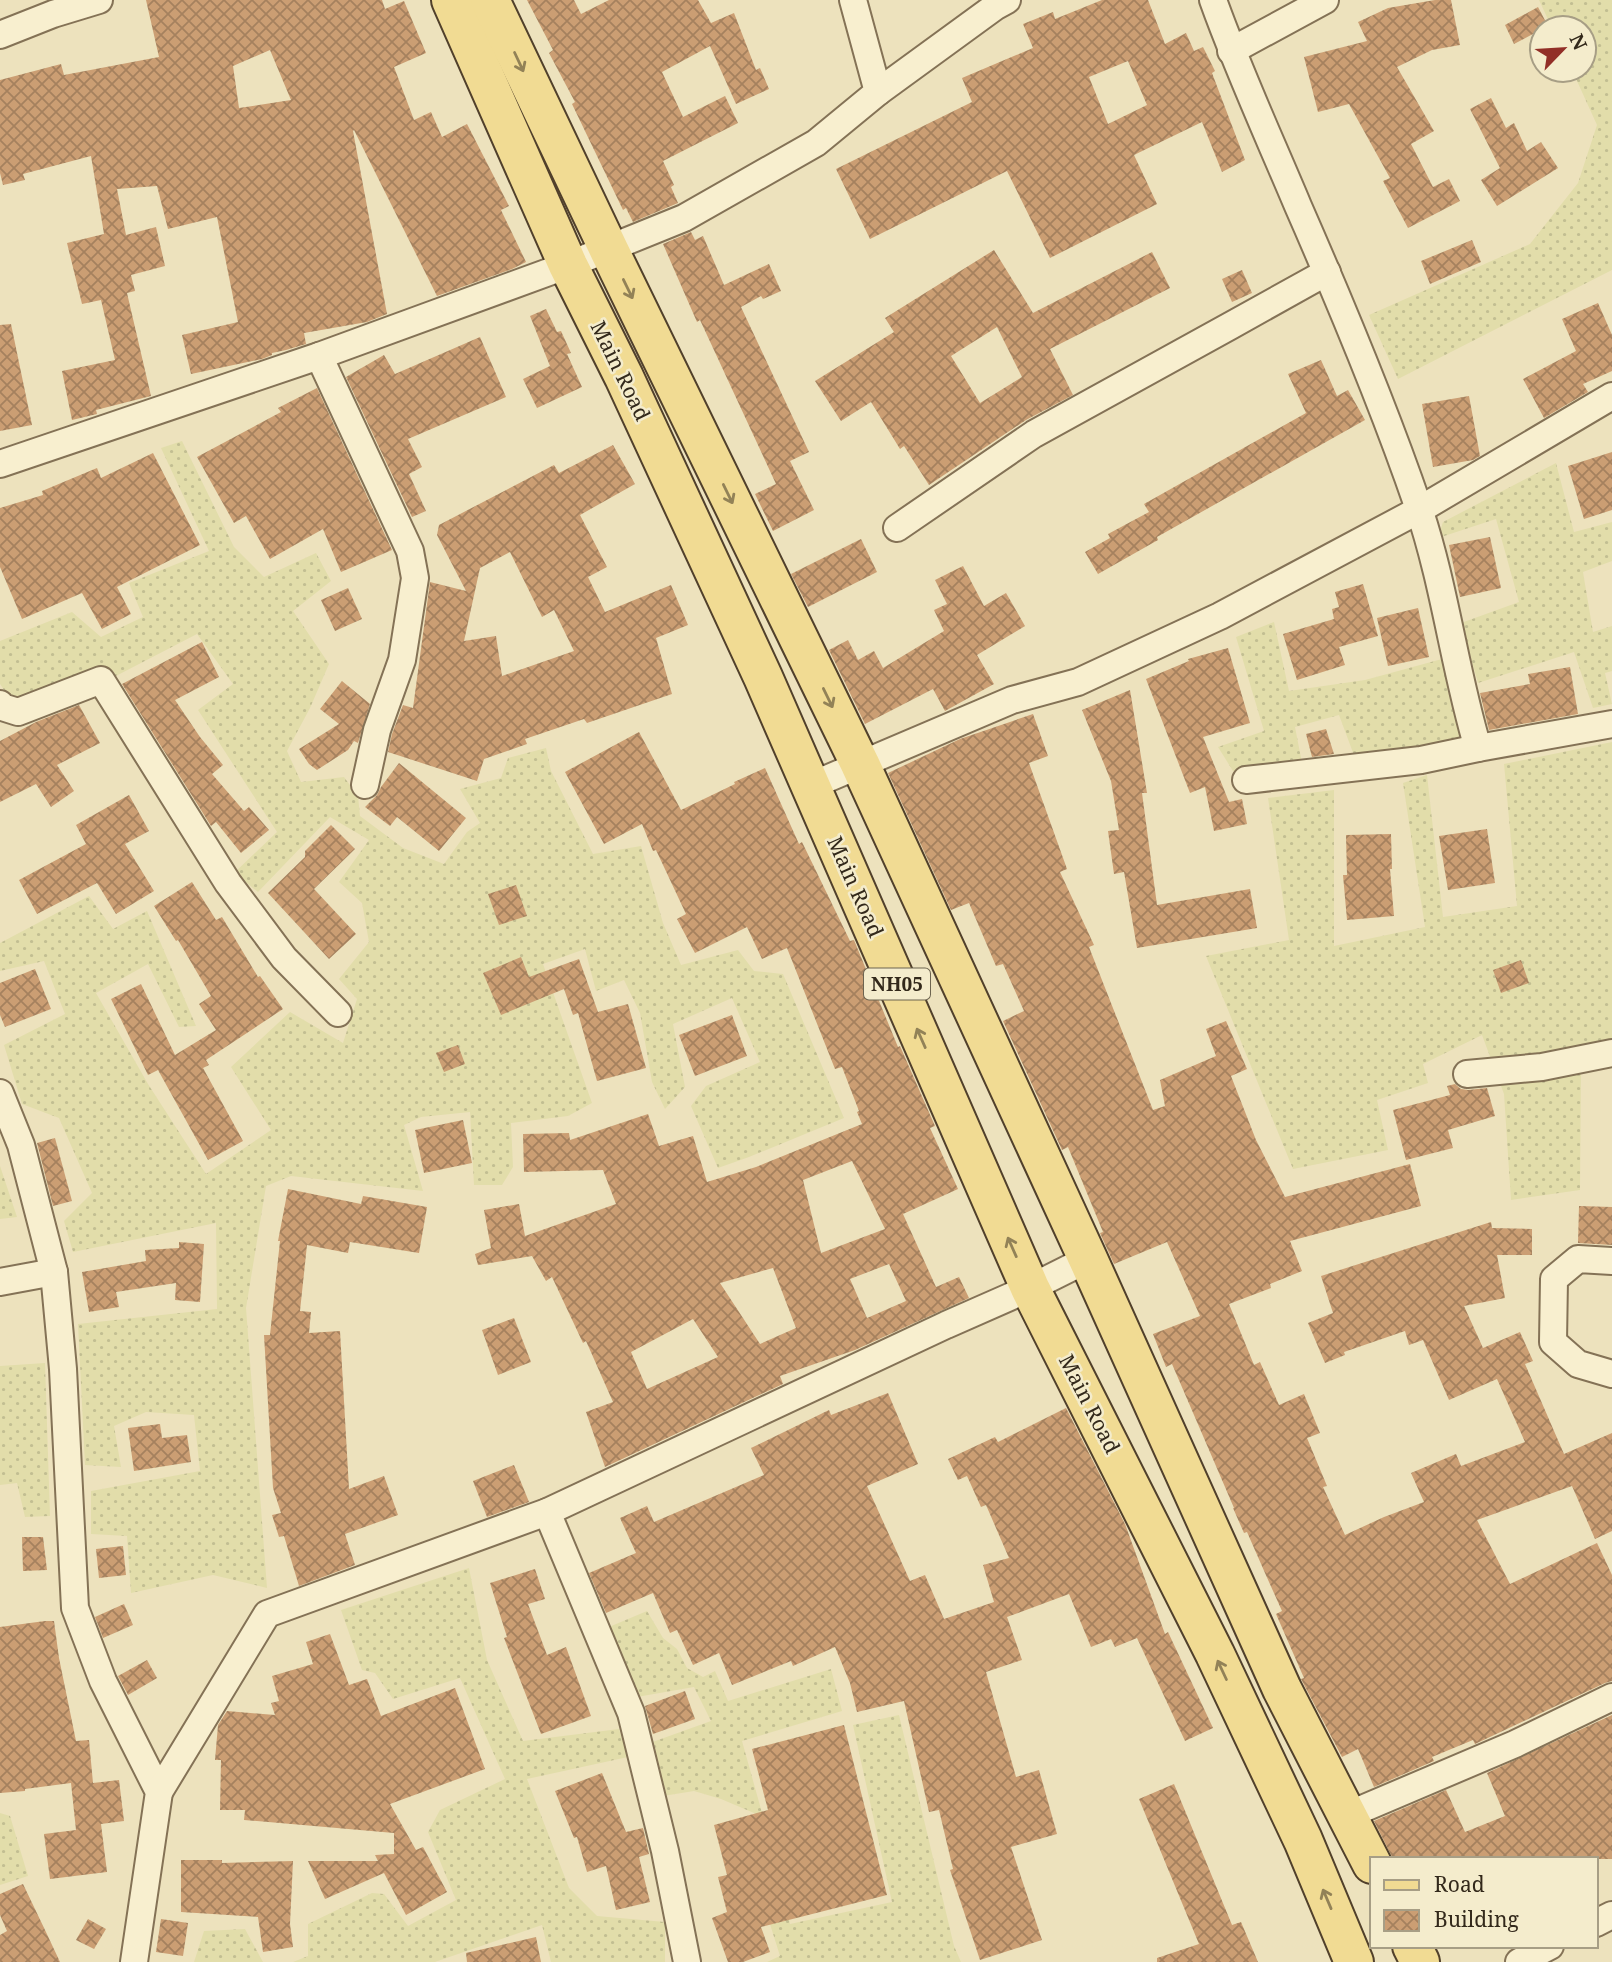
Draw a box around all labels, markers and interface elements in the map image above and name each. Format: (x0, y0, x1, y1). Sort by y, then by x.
north arrow (1528, 14, 1598, 84)
text: N (1563, 30, 1593, 54)
one-way arrow (513, 51, 527, 72)
one-way arrow (622, 278, 635, 299)
street label: Main Road (585, 316, 657, 425)
one-way arrow (721, 483, 735, 504)
one-way arrow (821, 687, 835, 708)
street label: Main Road (821, 832, 891, 942)
road number: NH05 (864, 968, 930, 1000)
one-way arrow (914, 1028, 927, 1050)
one-way arrow (1005, 1237, 1018, 1258)
street label: Main Road (1053, 1349, 1127, 1458)
one-way arrow (1215, 1660, 1229, 1681)
legend (1370, 1857, 1598, 1948)
text: Road (1434, 1870, 1485, 1898)
one-way arrow (1320, 1889, 1333, 1910)
text: Building (1434, 1905, 1519, 1933)

